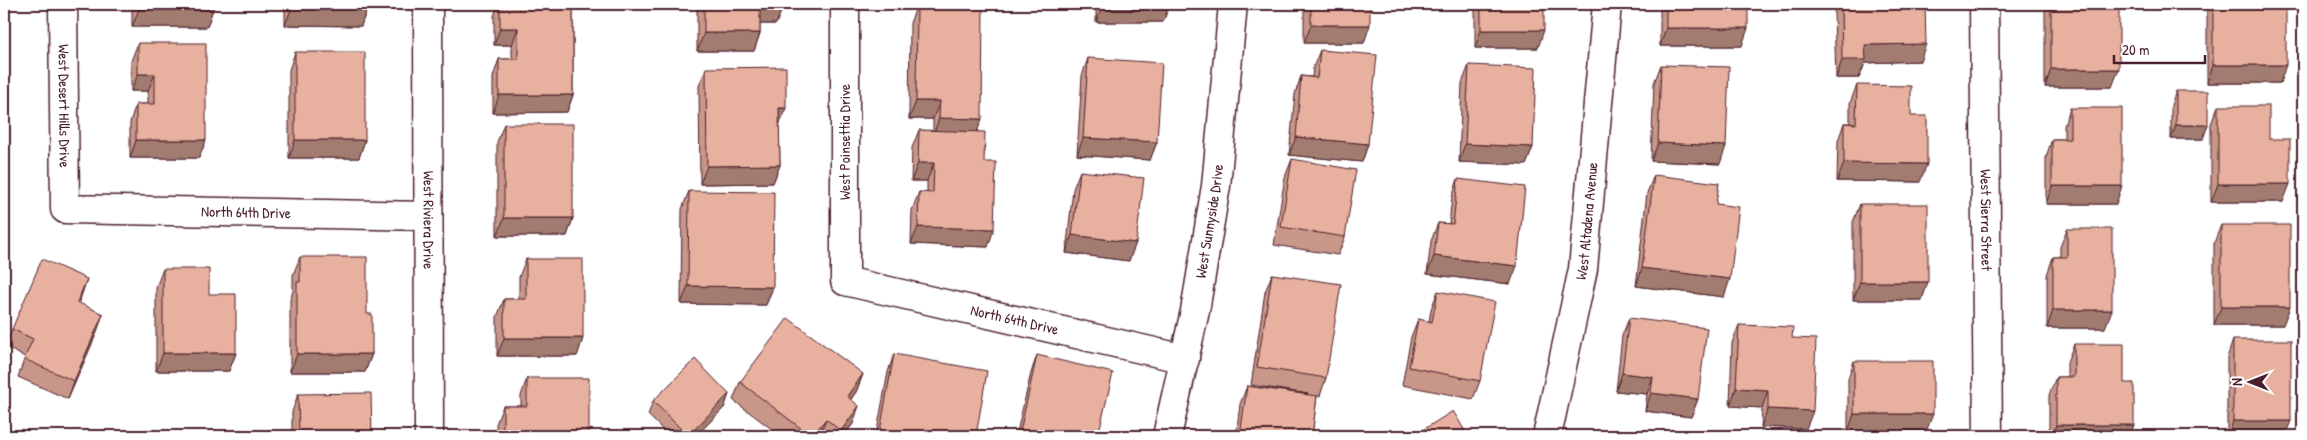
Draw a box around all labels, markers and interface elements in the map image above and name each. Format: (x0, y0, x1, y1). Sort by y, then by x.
scale bar (2114, 32, 2206, 64)
text: 20 m (2122, 39, 2149, 60)
street label: West Desert Hills Drive (53, 44, 76, 168)
street label: West Poinsettia Drive (834, 84, 855, 200)
street label: West Altadena Avenue (1570, 161, 1603, 282)
street label: West Sunnyside Drive (1190, 163, 1228, 280)
street label: West Sierra Street (1976, 169, 1997, 272)
street label: West Riviera Drive (418, 171, 440, 269)
street label: North 64th Drive (201, 201, 291, 223)
street label: North 64th Drive (969, 299, 1061, 340)
north arrow (2224, 358, 2274, 408)
text: N (2227, 378, 2246, 386)

